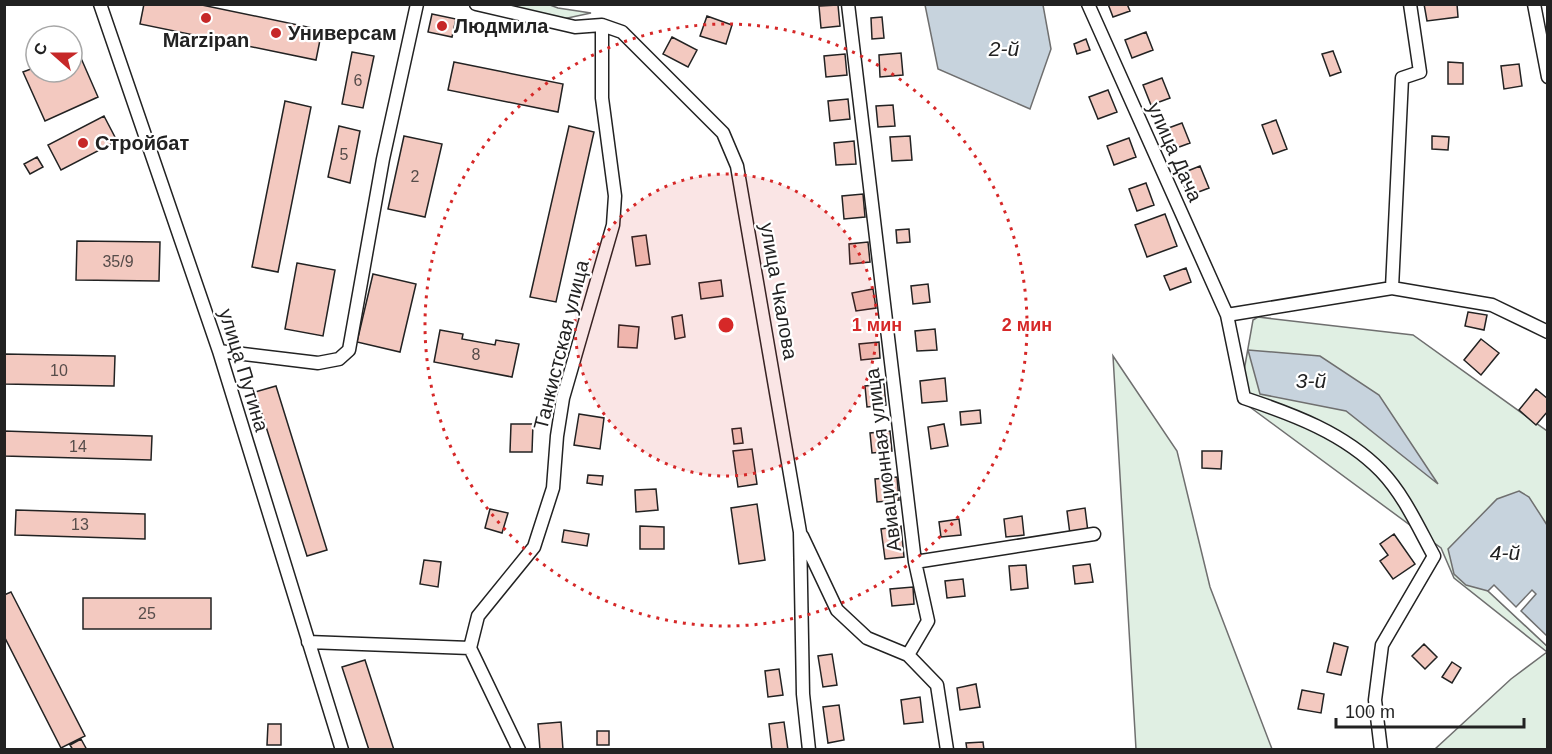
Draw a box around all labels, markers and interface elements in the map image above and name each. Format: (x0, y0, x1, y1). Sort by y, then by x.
marker: Marzipan (199, 11, 213, 25)
place label: Людмила (454, 15, 549, 37)
marker: Людмила (435, 19, 449, 33)
place label: Универсам (288, 22, 397, 44)
north arrow (24, 24, 84, 84)
marker: Универсам (269, 26, 283, 40)
place label: Marzipan (163, 29, 249, 51)
water label: 2-й (988, 37, 1019, 60)
text: С (30, 40, 51, 57)
house number: 6 (354, 72, 363, 89)
street label: улица Дача (1143, 99, 1207, 206)
place label: Стройбат (95, 132, 189, 154)
marker: Стройбат (76, 136, 90, 150)
house number: 5 (340, 146, 349, 163)
house number: 2 (411, 168, 420, 185)
street label: улица Чкалова (756, 221, 802, 362)
house number: 35/9 (102, 253, 134, 270)
street label: Танкистская улица (529, 257, 593, 432)
street label: улица Путина (215, 306, 273, 435)
centre of rings (716, 315, 736, 335)
text: 1 мин (852, 315, 902, 335)
text: 2 мин (1002, 315, 1052, 335)
house number: 8 (472, 346, 481, 363)
house number: 10 (50, 362, 68, 379)
street label: Авиационная улица (861, 366, 905, 553)
water label: 3-й (1296, 369, 1326, 392)
house number: 14 (69, 438, 87, 455)
house number: 13 (71, 516, 89, 533)
water label: 4-й (1490, 541, 1520, 564)
house number: 25 (138, 605, 156, 622)
scale bar (1336, 691, 1524, 729)
text: 100 m (1345, 702, 1395, 722)

